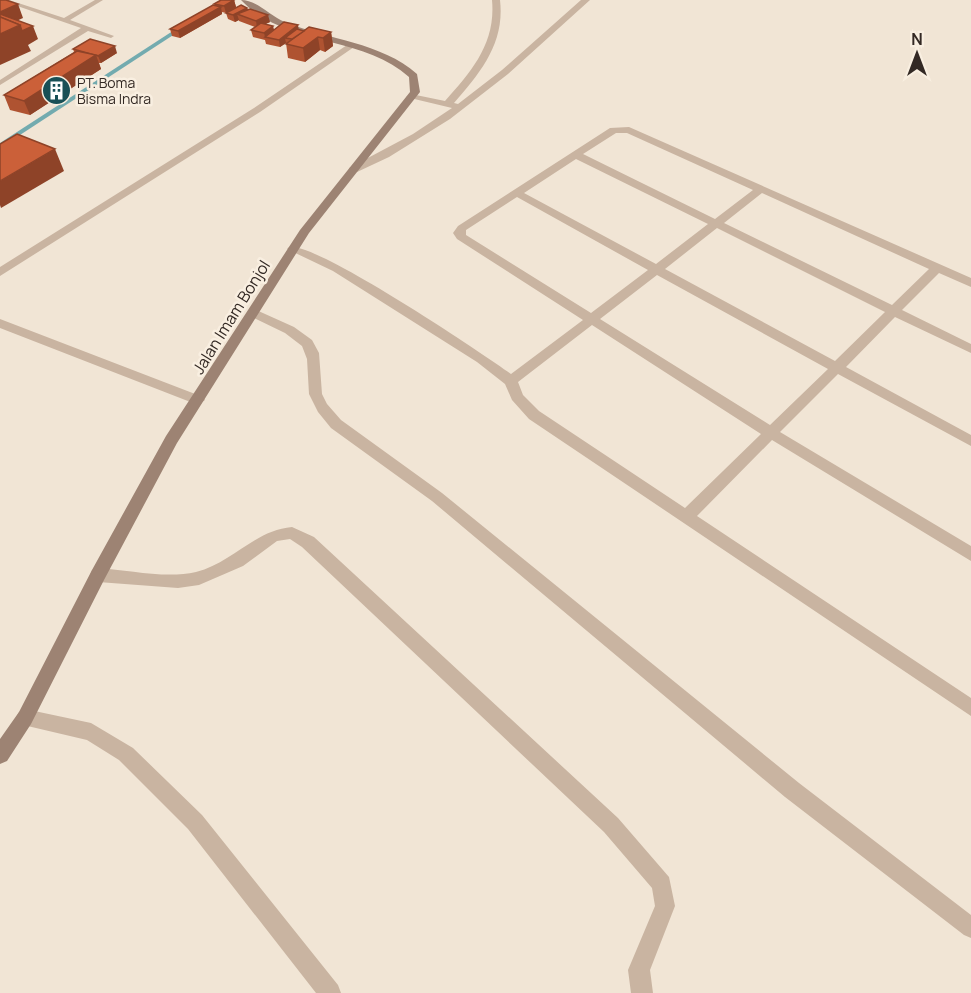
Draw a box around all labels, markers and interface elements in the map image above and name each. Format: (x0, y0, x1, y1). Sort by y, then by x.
north arrow (887, 24, 947, 84)
text: N (911, 28, 923, 50)
place label: PT. Boma Bisma Indra (77, 73, 151, 108)
building icon: PT. Boma Bisma Indra (40, 74, 72, 106)
street label: Jalan Imam Bonjol (187, 256, 275, 378)

